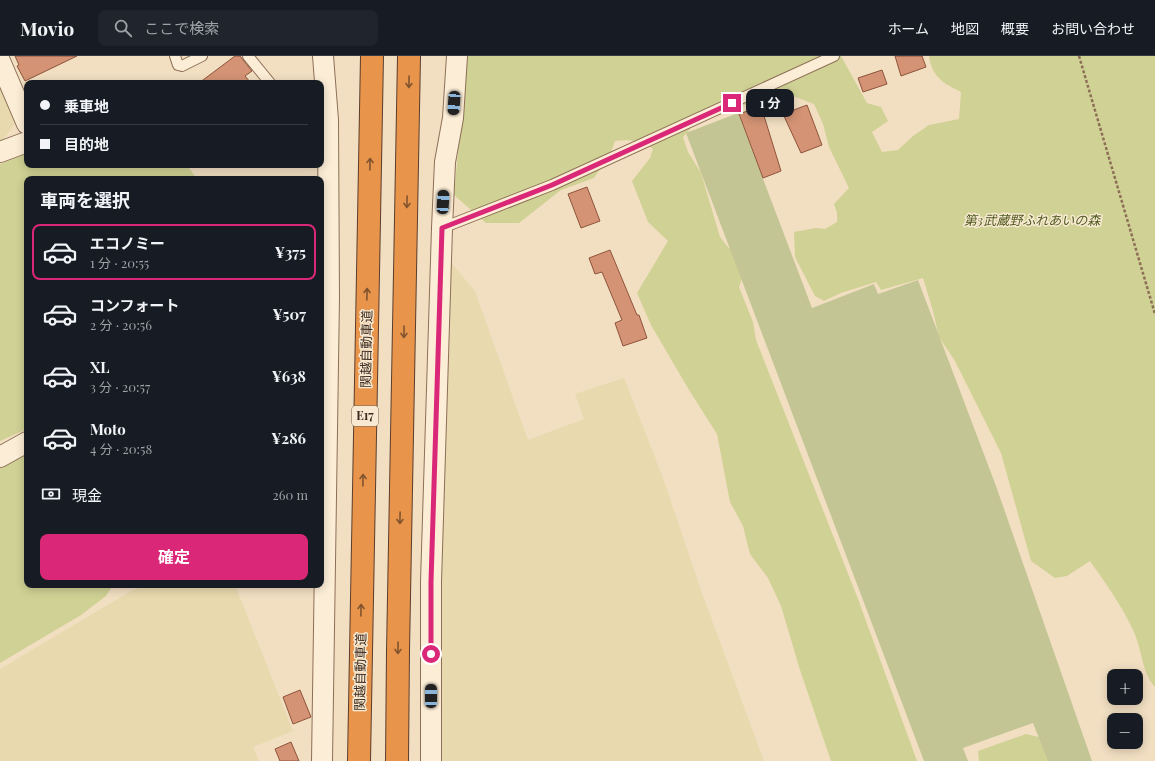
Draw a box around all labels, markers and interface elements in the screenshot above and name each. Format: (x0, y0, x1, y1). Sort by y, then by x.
search box (98, 10, 378, 46)
text: Movio (20, 15, 74, 41)
icon: search (112, 17, 134, 39)
text: ここで検索 (144, 18, 219, 38)
text: ホーム (887, 19, 929, 38)
text: 地図 (951, 19, 979, 38)
text: 概要 (1001, 19, 1029, 38)
text: お問い合わせ (1051, 19, 1135, 38)
one-way arrow (405, 75, 413, 88)
callout: 1 分 (746, 89, 794, 117)
car (447, 91, 461, 115)
route end (723, 94, 741, 112)
text: 1 分 (759, 94, 781, 111)
text: 乗車地 (64, 96, 109, 116)
text: 目的地 (64, 134, 109, 154)
one-way arrow (366, 158, 374, 171)
text: 車両を選択 (40, 188, 130, 212)
car (436, 190, 450, 214)
one-way arrow (403, 195, 410, 208)
park label: 第3武蔵野ふれあいの森 (964, 211, 1102, 228)
text: エコノミー (90, 233, 165, 253)
icon: car (42, 234, 78, 270)
text: ¥375 (275, 242, 306, 262)
text: 1 分 · 20:55 (90, 254, 149, 271)
one-way arrow (363, 288, 371, 301)
text: コンフォート (90, 295, 180, 315)
icon: car (42, 296, 78, 332)
text: ¥507 (272, 304, 306, 324)
street label: 関越自動車道 (356, 310, 375, 388)
text: 2 分 · 20:56 (90, 316, 152, 333)
one-way arrow (400, 325, 408, 338)
text: XL (90, 357, 110, 377)
icon: car (42, 358, 78, 394)
text: ¥638 (272, 366, 306, 386)
text: 3 分 · 20:57 (90, 378, 150, 395)
road number: E17 (352, 406, 378, 426)
text: Moto (90, 419, 126, 439)
icon: car (42, 420, 78, 456)
text: ¥286 (271, 428, 306, 448)
text: 4 分 · 20:58 (90, 440, 152, 457)
one-way arrow (359, 474, 367, 487)
icon: cash (40, 483, 62, 505)
text: 現金 (72, 485, 102, 505)
text: 260 m (272, 486, 308, 503)
one-way arrow (396, 511, 404, 524)
button: 確定 (40, 534, 308, 580)
one-way arrow (357, 604, 365, 617)
street label: 関越自動車道 (350, 633, 369, 711)
one-way arrow (394, 641, 402, 654)
route start (422, 645, 440, 663)
map controls (1107, 669, 1143, 749)
button: + (1107, 669, 1143, 705)
car (425, 684, 437, 708)
button: − (1107, 713, 1143, 749)

